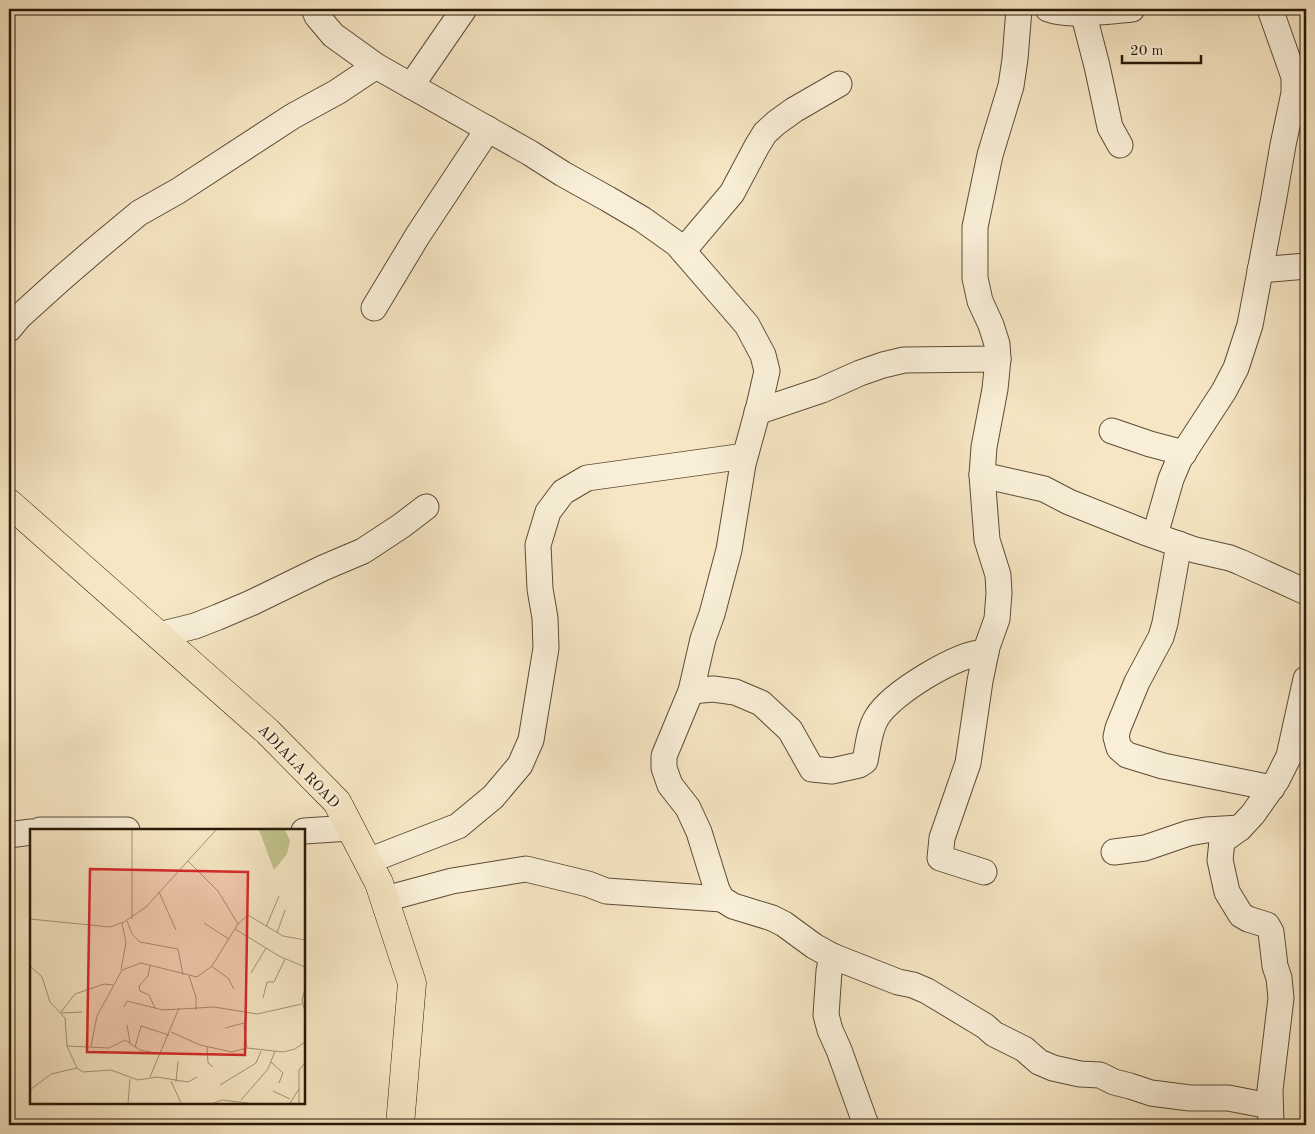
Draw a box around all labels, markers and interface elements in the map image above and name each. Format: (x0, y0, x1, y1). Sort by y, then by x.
scale bar (1122, 32, 1201, 64)
text: 20 m (1130, 44, 1164, 59)
street label: ADIALA ROAD (254, 722, 341, 812)
inset map (30, 829, 305, 1104)

